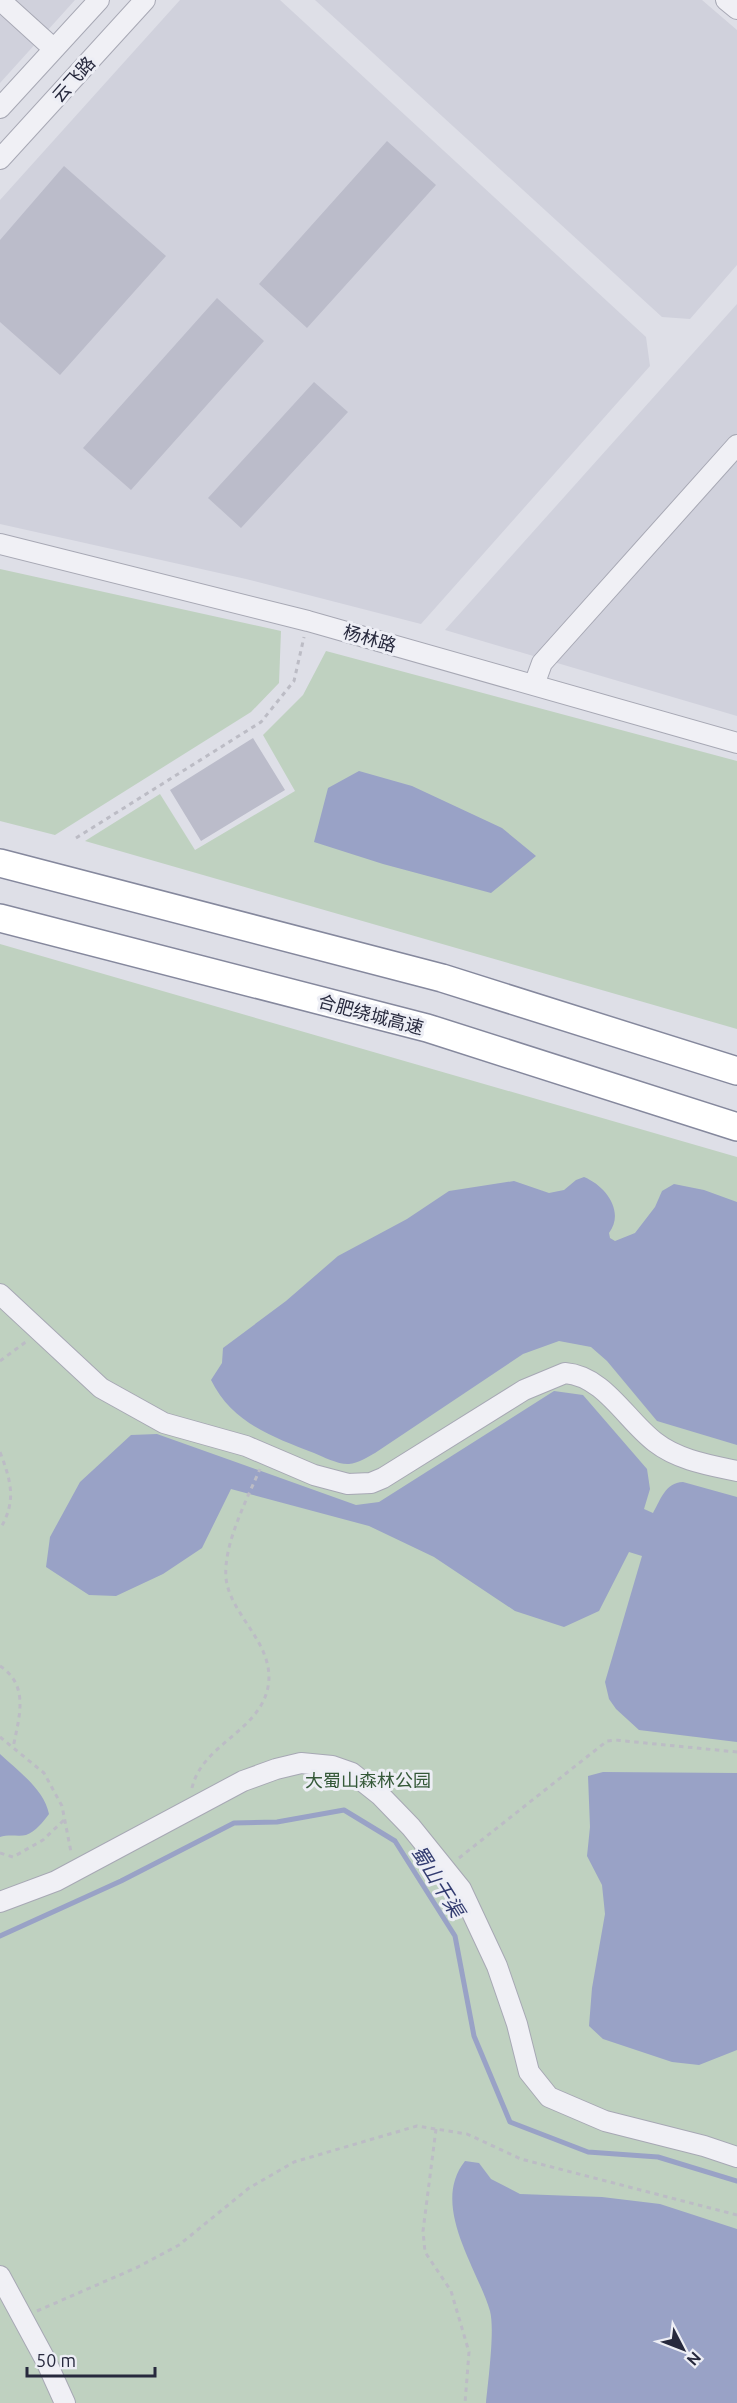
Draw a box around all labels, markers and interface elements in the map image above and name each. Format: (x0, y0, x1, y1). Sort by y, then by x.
street label: 云飞路 (48, 52, 98, 106)
street label: 杨林路 (341, 621, 399, 655)
street label: 合肥绕城高速 (316, 990, 426, 1038)
park label: 大蜀山森林公园 (305, 1770, 431, 1790)
water label: 蜀山干渠 (407, 1841, 471, 1924)
north arrow (653, 2319, 713, 2379)
scale bar (27, 2340, 154, 2378)
text: N (683, 2349, 705, 2369)
text: 50 m (36, 2350, 76, 2370)

